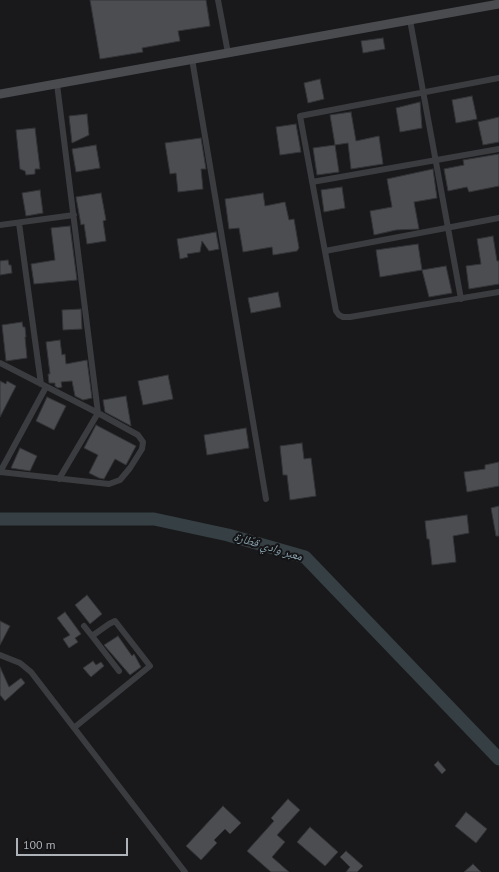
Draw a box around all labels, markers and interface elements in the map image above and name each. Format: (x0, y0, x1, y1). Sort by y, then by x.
water label: معبر وادي قطّارة (232, 530, 304, 564)
scale bar (18, 830, 130, 856)
text: 100 m (23, 837, 56, 852)

